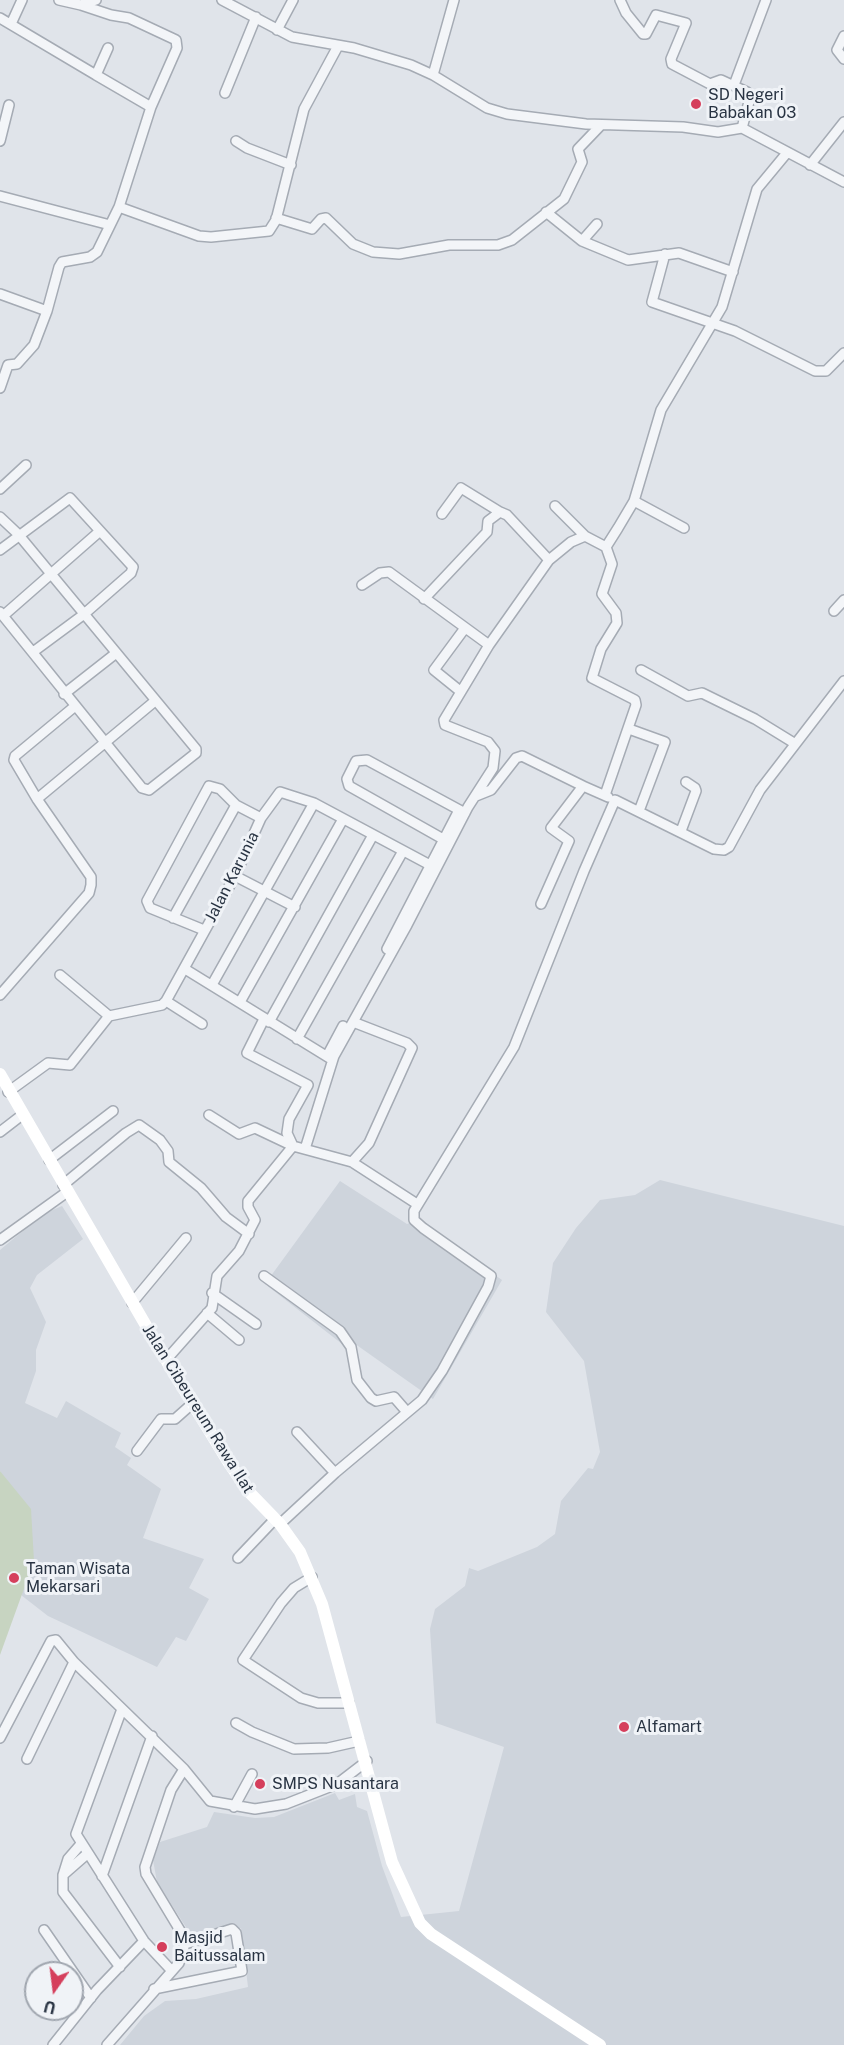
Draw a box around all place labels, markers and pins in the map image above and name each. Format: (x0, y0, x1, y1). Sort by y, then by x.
place label: SD Negeri Babakan 03 (708, 85, 796, 123)
marker: SD Negeri Babakan 03 (689, 97, 703, 111)
place label: Taman Wisata Mekarsari (26, 1559, 130, 1597)
marker: Taman Wisata Mekarsari (7, 1571, 21, 1585)
place label: Alfamart (636, 1717, 702, 1737)
marker: Alfamart (617, 1720, 631, 1734)
place label: SMPS Nusantara (272, 1774, 399, 1794)
marker: SMPS Nusantara (253, 1777, 267, 1791)
place label: Masjid Baitussalam (174, 1928, 265, 1966)
marker: Masjid Baitussalam (155, 1940, 169, 1954)

